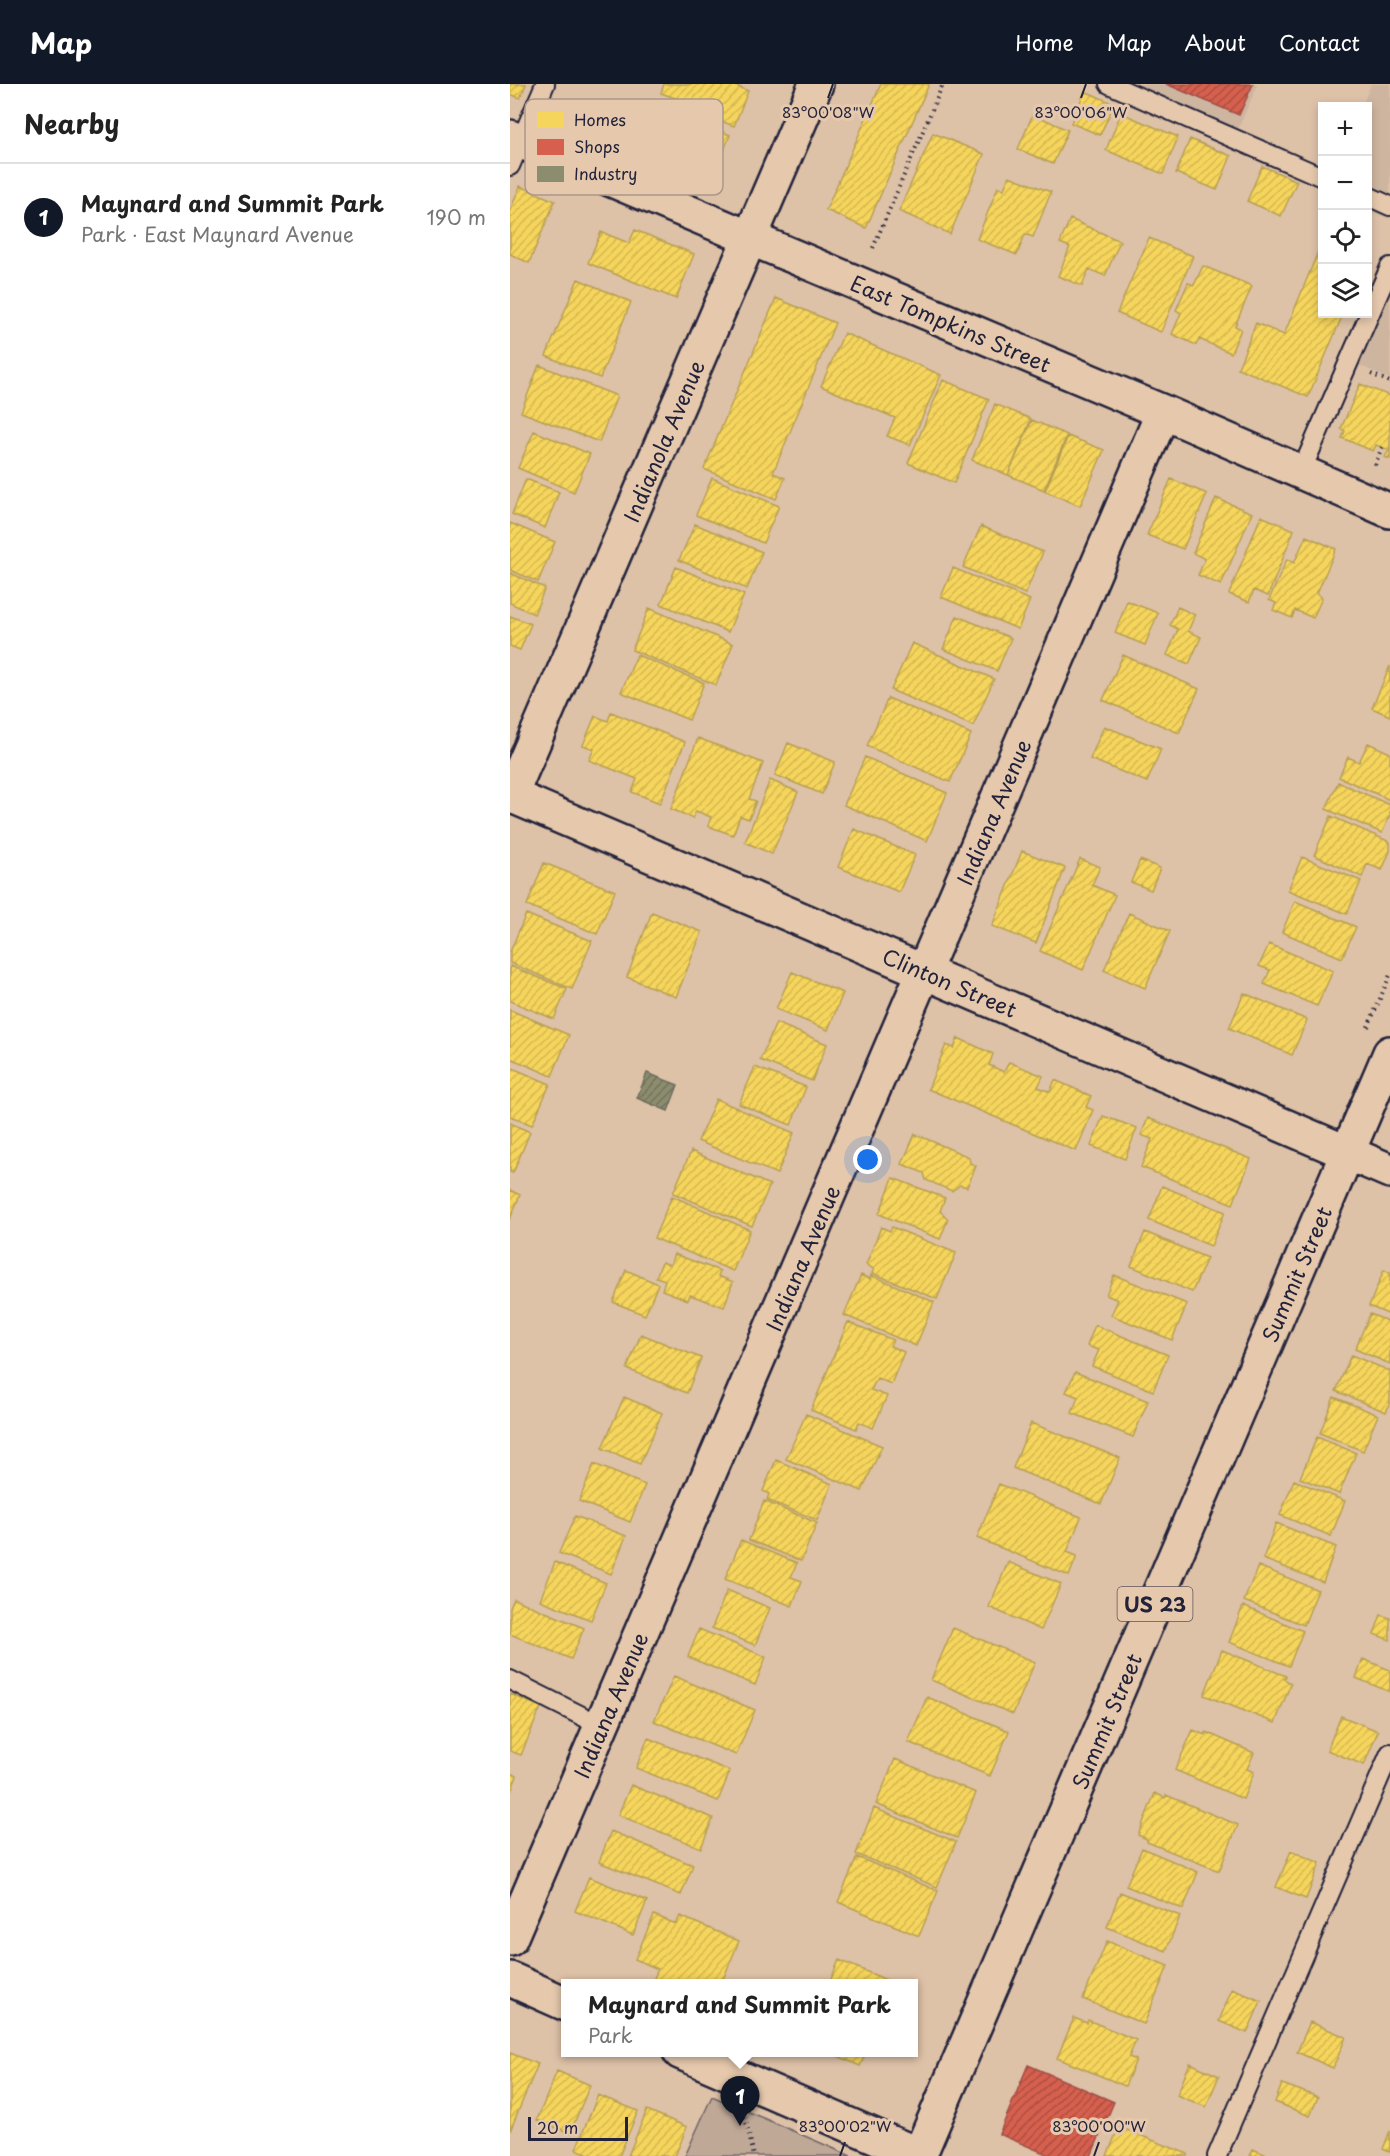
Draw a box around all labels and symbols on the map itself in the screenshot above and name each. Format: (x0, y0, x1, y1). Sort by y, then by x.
legend (525, 99, 723, 195)
text: 83°00'08"W (782, 100, 875, 123)
text: 83°00'06"W (1035, 100, 1128, 123)
text: Homes (574, 107, 626, 131)
text: Shops (574, 134, 620, 158)
text: Industry (574, 161, 637, 185)
street label: East Tompkins Street (846, 266, 1056, 380)
street label: Indianola Avenue (614, 355, 712, 527)
street label: Indiana Avenue (948, 734, 1038, 890)
street label: Clinton Street (878, 939, 1022, 1025)
your location (853, 1145, 882, 1174)
street label: Indiana Avenue (757, 1180, 847, 1336)
street label: Summit Street (1253, 1201, 1339, 1347)
road number: US 23 (1118, 1587, 1192, 1621)
street label: Indiana Avenue (565, 1627, 655, 1783)
street label: Summit Street (1063, 1648, 1149, 1794)
pin: 1 (720, 2076, 760, 2126)
scale bar (528, 2114, 628, 2142)
text: 83°00'02"W (799, 2114, 892, 2137)
text: 83°00'00"W (1052, 2114, 1146, 2137)

